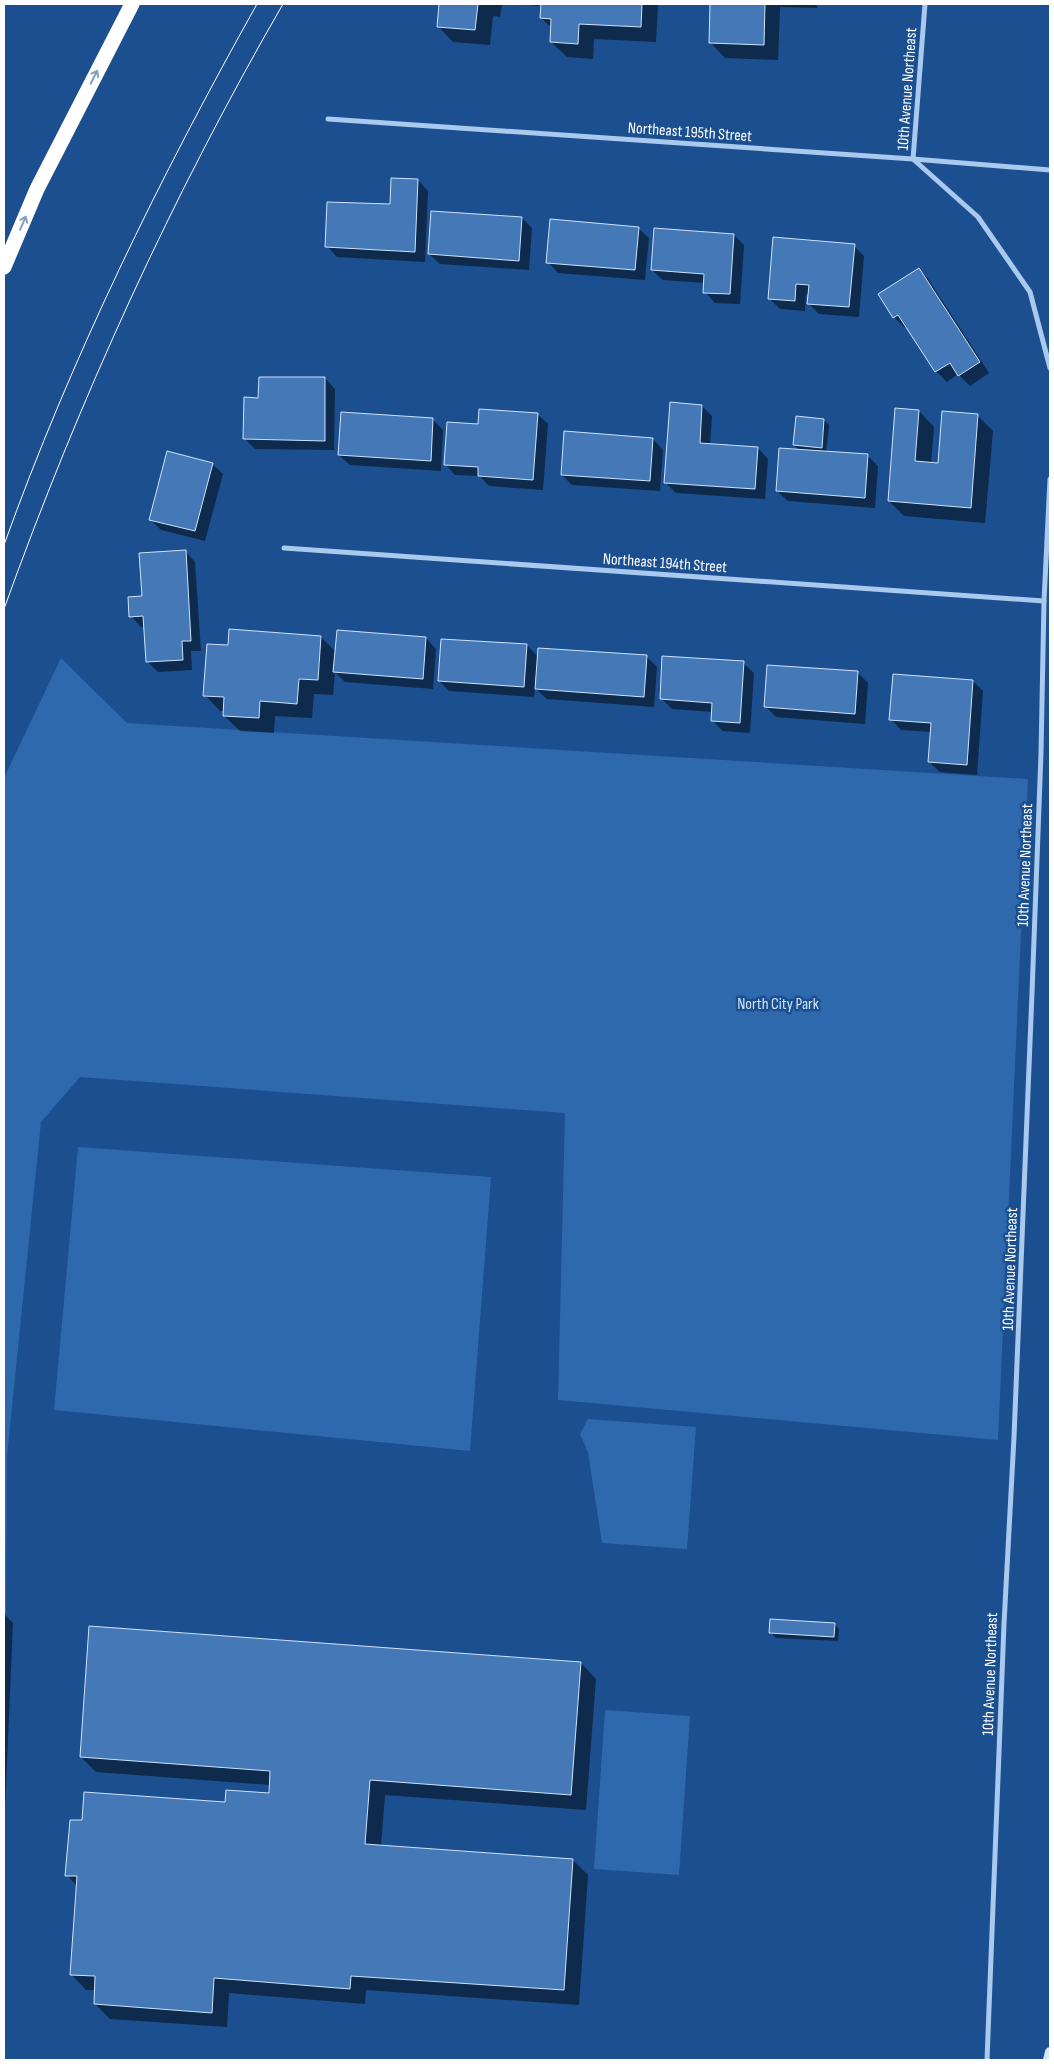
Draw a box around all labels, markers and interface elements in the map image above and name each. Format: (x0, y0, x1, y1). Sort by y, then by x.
street label: 10th Avenue Northeast (894, 27, 921, 151)
one-way arrow (90, 70, 99, 85)
street label: Northeast 195th Street (627, 119, 753, 146)
one-way arrow (19, 215, 28, 230)
street label: Northeast 194th Street (602, 550, 728, 577)
street label: 10th Avenue Northeast (1014, 803, 1037, 927)
park label: North City Park (737, 995, 819, 1014)
street label: 10th Avenue Northeast (999, 1207, 1022, 1331)
street label: 10th Avenue Northeast (979, 1612, 1002, 1736)

